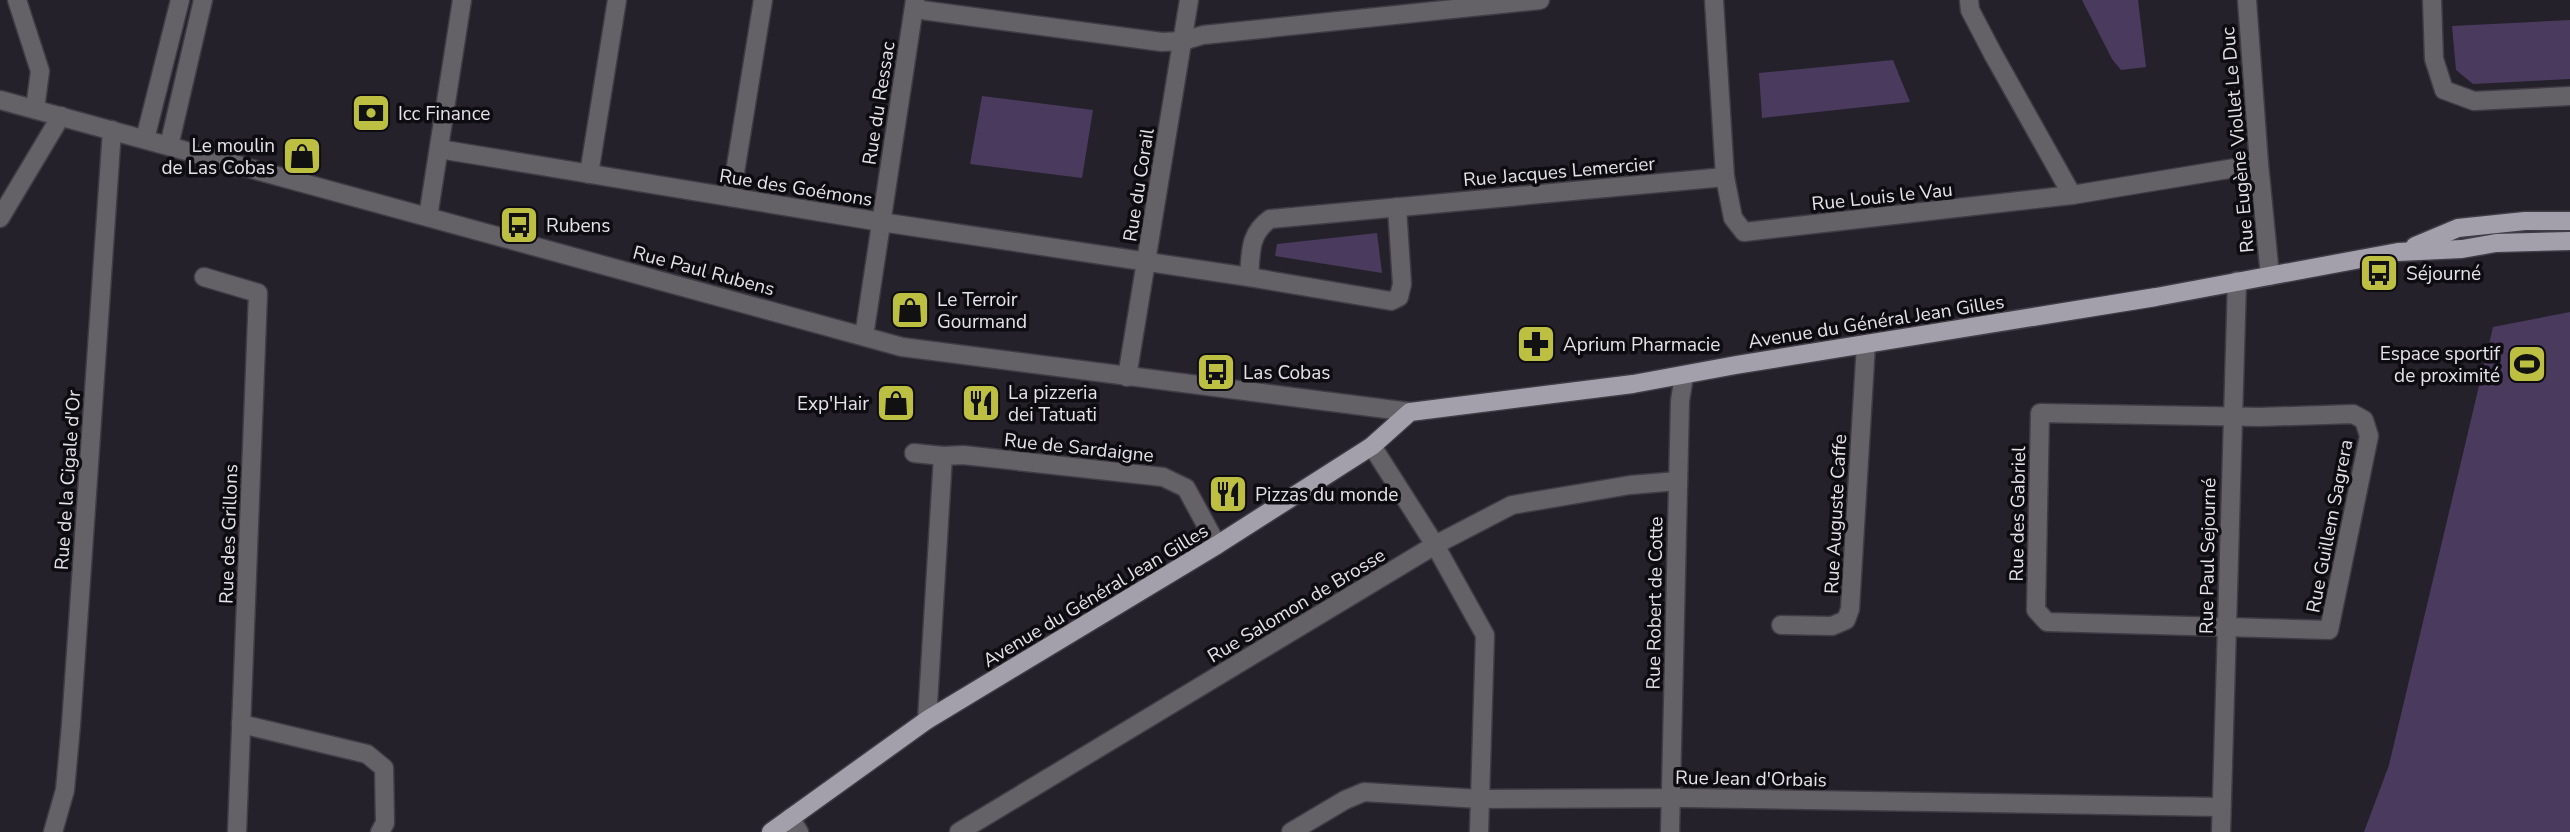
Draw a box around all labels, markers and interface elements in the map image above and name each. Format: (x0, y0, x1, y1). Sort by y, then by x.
street label: Rue Eugène Viollet Le Duc (2215, 26, 2261, 254)
street label: Rue du Ressac (856, 39, 902, 167)
bank icon: Icc Finance (350, 92, 392, 134)
place label: Icc Finance (398, 101, 490, 127)
street label: Rue du Corail (1117, 126, 1161, 244)
place label: Le moulin de Las Cobas (162, 133, 275, 181)
shop icon: Le moulin de Las Cobas (281, 135, 323, 177)
street label: Rue Jacques Lemercier (1462, 151, 1656, 193)
street label: Rue des Goémons (717, 163, 874, 213)
street label: Rue Louis le Vau (1810, 177, 1954, 217)
bus stop icon: Rubens (498, 204, 540, 246)
place label: Rubens (546, 213, 611, 239)
street label: Rue Paul Rubens (630, 240, 777, 302)
bus stop icon: Séjourné (2358, 252, 2400, 294)
place label: Séjourné (2406, 261, 2481, 287)
place label: Le Terroir Gourmand (937, 287, 1027, 335)
shop icon: Le Terroir Gourmand (889, 289, 931, 331)
street label: Avenue du Général Jean Gilles (1746, 289, 2006, 355)
pharmacy icon: Aprium Pharmacie (1515, 323, 1557, 365)
place label: Aprium Pharmacie (1563, 332, 1720, 358)
place label: Espace sportif de proximité (2380, 341, 2501, 389)
sports icon: Espace sportif de proximité (2506, 343, 2548, 385)
bus stop icon: Las Cobas (1195, 351, 1237, 393)
place label: Las Cobas (1243, 360, 1330, 386)
place label: La pizzeria dei Tatuati (1008, 380, 1098, 428)
shop icon: Exp'Hair (875, 382, 917, 424)
restaurant icon: La pizzeria dei Tatuati (960, 382, 1002, 424)
street label: Rue de la Cigale d'Or (49, 389, 87, 571)
place label: Exp'Hair (797, 391, 869, 417)
street label: Rue de Sardaigne (1003, 427, 1155, 469)
street label: Rue Auguste Caffe (1819, 433, 1853, 595)
street label: Rue Guillem Sagrera (2300, 437, 2360, 615)
street label: Rue des Gabriel (2004, 446, 2032, 582)
street label: Rue des Grillons (214, 464, 244, 605)
restaurant icon: Pizzas du monde (1207, 473, 1249, 515)
street label: Rue Paul Sejourné (2194, 478, 2222, 634)
place label: Pizzas du monde (1255, 482, 1398, 508)
street label: Rue Robert de Cotte (1640, 516, 1670, 690)
street label: Avenue du Général Jean Gilles (978, 518, 1213, 674)
street label: Rue Salomon de Brosse (1203, 542, 1390, 669)
street label: Rue Jean d'Orbais (1675, 765, 1827, 793)

